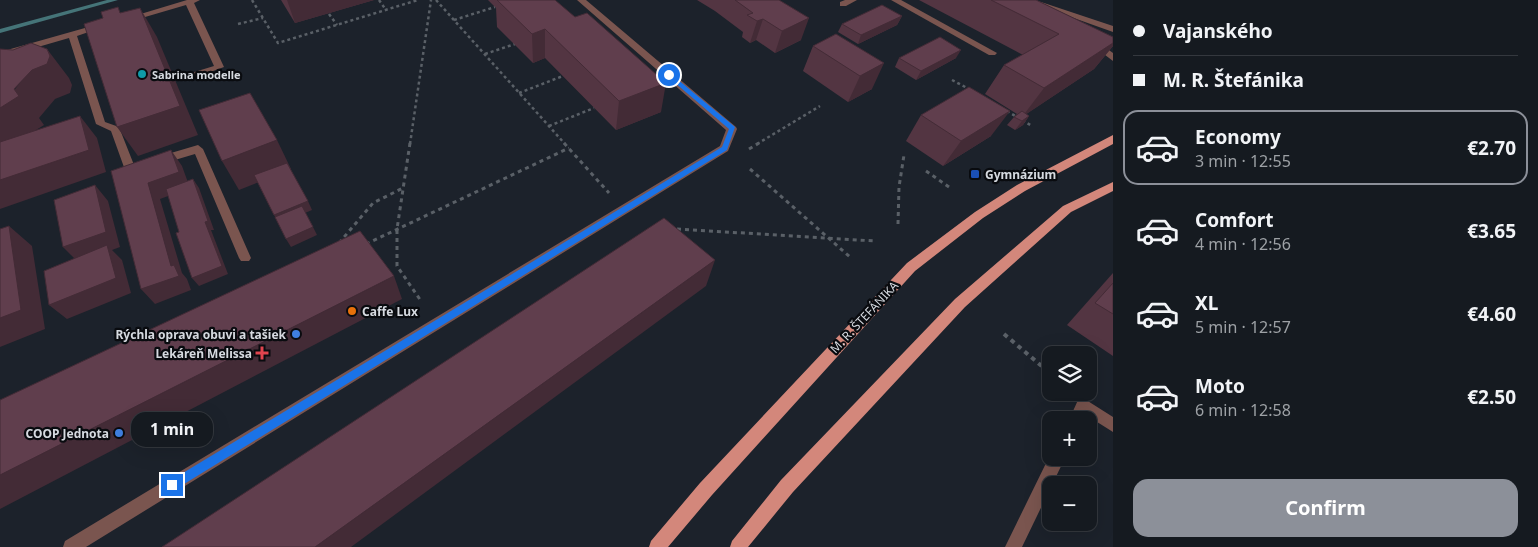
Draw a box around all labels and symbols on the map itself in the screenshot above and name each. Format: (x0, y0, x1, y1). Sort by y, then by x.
route start (658, 64, 680, 86)
place label: Sabrina modelle (152, 67, 241, 82)
marker: Sabrina modelle (136, 68, 148, 80)
place label: Gymnázium (985, 166, 1056, 183)
marker: Gymnázium (969, 168, 981, 180)
street label: M. R. ŠTEFÁNIKA (826, 277, 902, 357)
place label: Caffe Lux (362, 303, 418, 320)
marker: Caffe Lux (346, 305, 358, 317)
place label: Rýchla oprava obuvi a tašiek (115, 326, 287, 343)
marker: Rýchla oprava obuvi a tašiek (290, 328, 302, 340)
place label: Lekáreň Melissa (155, 345, 252, 362)
marker: Lekáreň Melissa (256, 347, 268, 359)
callout: 1 min (131, 412, 213, 448)
place label: COOP Jednota (26, 425, 109, 442)
marker: COOP Jednota (113, 427, 125, 439)
route end (161, 474, 183, 496)

